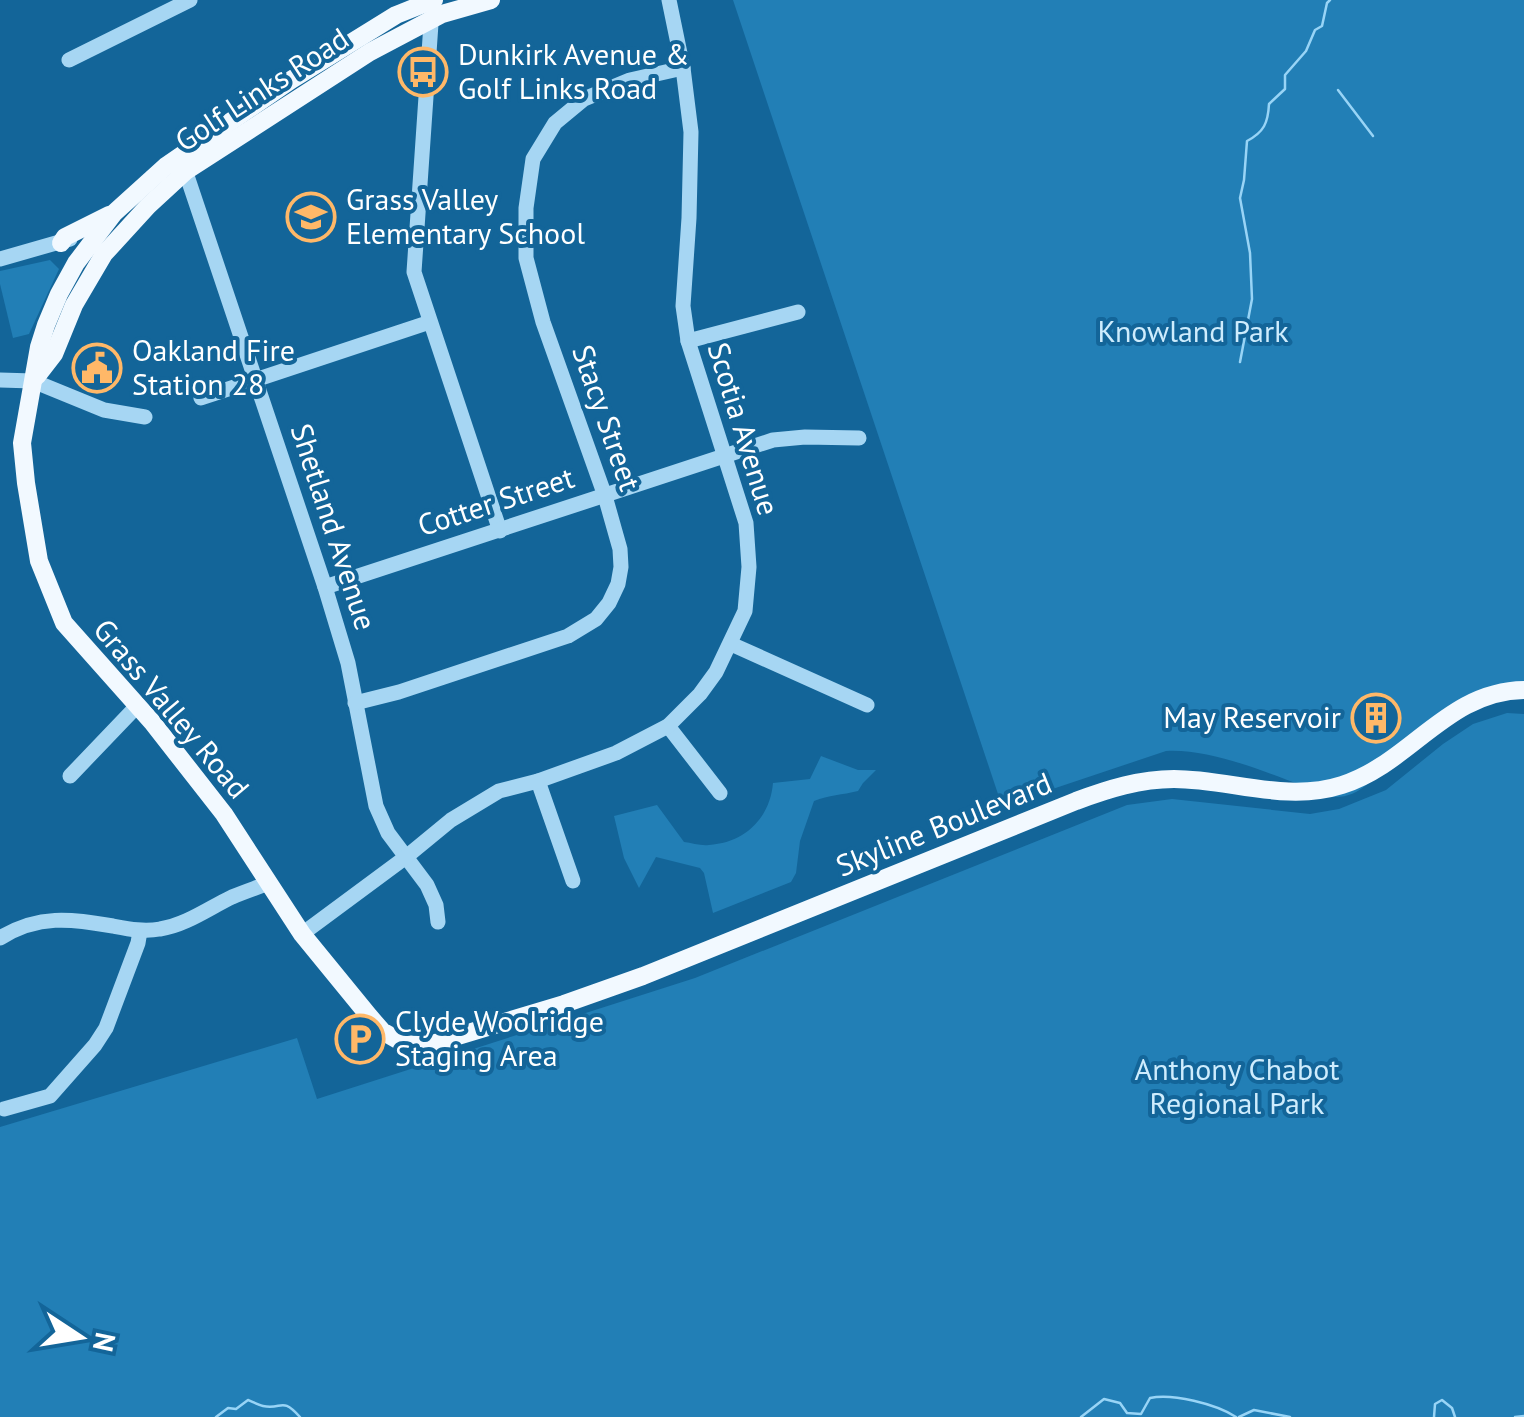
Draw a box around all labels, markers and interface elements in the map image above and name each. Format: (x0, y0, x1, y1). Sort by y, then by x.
street label: Golf Links Road (167, 18, 355, 159)
place label: Dunkirk Avenue & Golf Links Road (458, 34, 689, 107)
bus stop icon: Dunkirk Avenue & Golf Links Road (397, 46, 449, 98)
place label: Grass Valley Elementary School (346, 179, 585, 252)
school or university icon: Grass Valley Elementary School (285, 191, 337, 243)
park label: Knowland Park (1097, 311, 1289, 350)
place label: Oakland Fire Station 28 (132, 330, 295, 403)
street label: Scotia Avenue (700, 337, 789, 520)
street label: Stacy Street (564, 339, 651, 496)
public building icon: Oakland Fire Station 28 (71, 342, 123, 394)
street label: Shetland Avenue (283, 418, 386, 635)
street label: Cotter Street (412, 457, 579, 544)
street label: Grass Valley Road (86, 610, 259, 806)
building icon: May Reservoir (1350, 692, 1402, 744)
place label: May Reservoir (1163, 697, 1341, 736)
street label: Skyline Boulevard (830, 763, 1057, 885)
place label: Clyde Woolridge Staging Area (395, 1001, 604, 1074)
parking icon: Clyde Woolridge Staging Area (334, 1013, 386, 1065)
park label: Anthony Chabot Regional Park (1135, 1049, 1339, 1122)
north arrow (30, 1287, 130, 1387)
text: N (85, 1329, 125, 1355)

